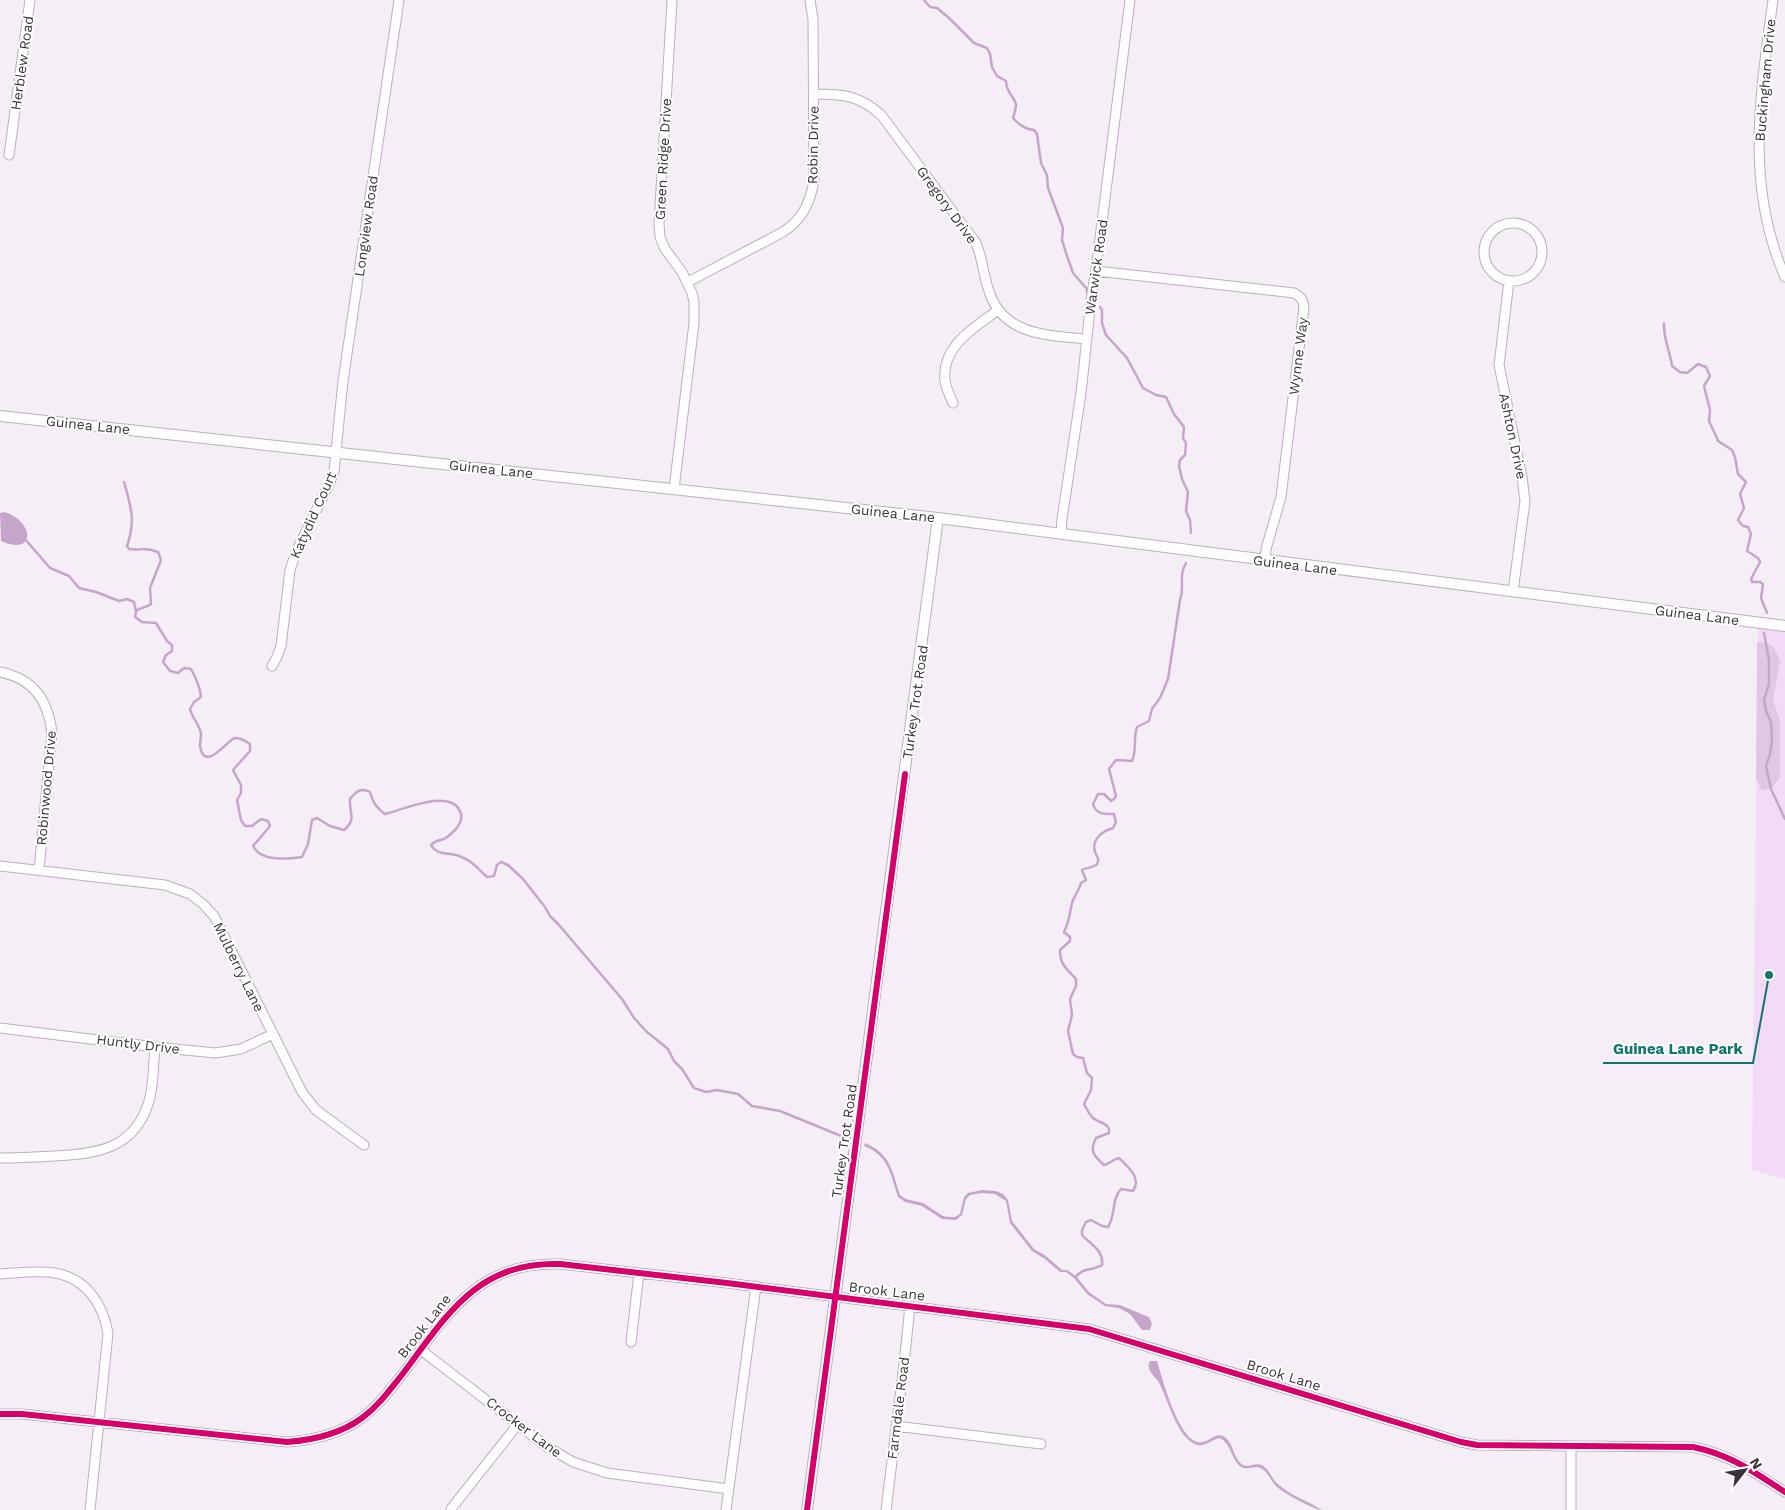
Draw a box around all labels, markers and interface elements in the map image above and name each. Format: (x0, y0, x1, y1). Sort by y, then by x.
street label: Herblew Road (7, 15, 37, 111)
street label: Buckingham Drive (1752, 18, 1778, 142)
street label: Green Ridge Drive (652, 98, 674, 220)
street label: Robin Drive (804, 106, 822, 184)
street label: Gregory Drive (914, 163, 980, 247)
street label: Longview Road (351, 174, 381, 278)
street label: Warwick Road (1081, 218, 1111, 316)
street label: Wynne Way (1285, 315, 1311, 396)
street label: Ashton Drive (1496, 391, 1530, 481)
street label: Guinea Lane (45, 413, 131, 437)
street label: Guinea Lane (448, 457, 534, 481)
street label: Katydid Court (287, 469, 339, 561)
street label: Guinea Lane (850, 501, 936, 525)
street label: Guinea Lane (1252, 552, 1338, 578)
street label: Guinea Lane (1654, 602, 1740, 628)
street label: Turkey Trot Road (899, 644, 931, 760)
street label: Robinwood Drive (33, 730, 59, 846)
street label: Mulberry Lane (210, 920, 268, 1014)
street label: Huntly Drive (96, 1031, 180, 1057)
callout: Guinea Lane Park (1603, 1033, 1753, 1063)
text: Guinea Lane Park (1613, 1040, 1744, 1058)
street label: Turkey Trot Road (828, 1083, 860, 1199)
street label: Brook Lane (848, 1278, 926, 1304)
street label: Brook Lane (394, 1291, 454, 1361)
street label: Farmdale Road (884, 1356, 912, 1460)
street label: Brook Lane (1245, 1356, 1323, 1394)
street label: Crocker Lane (483, 1393, 565, 1461)
north arrow (1720, 1445, 1770, 1495)
text: N (1747, 1455, 1766, 1472)

